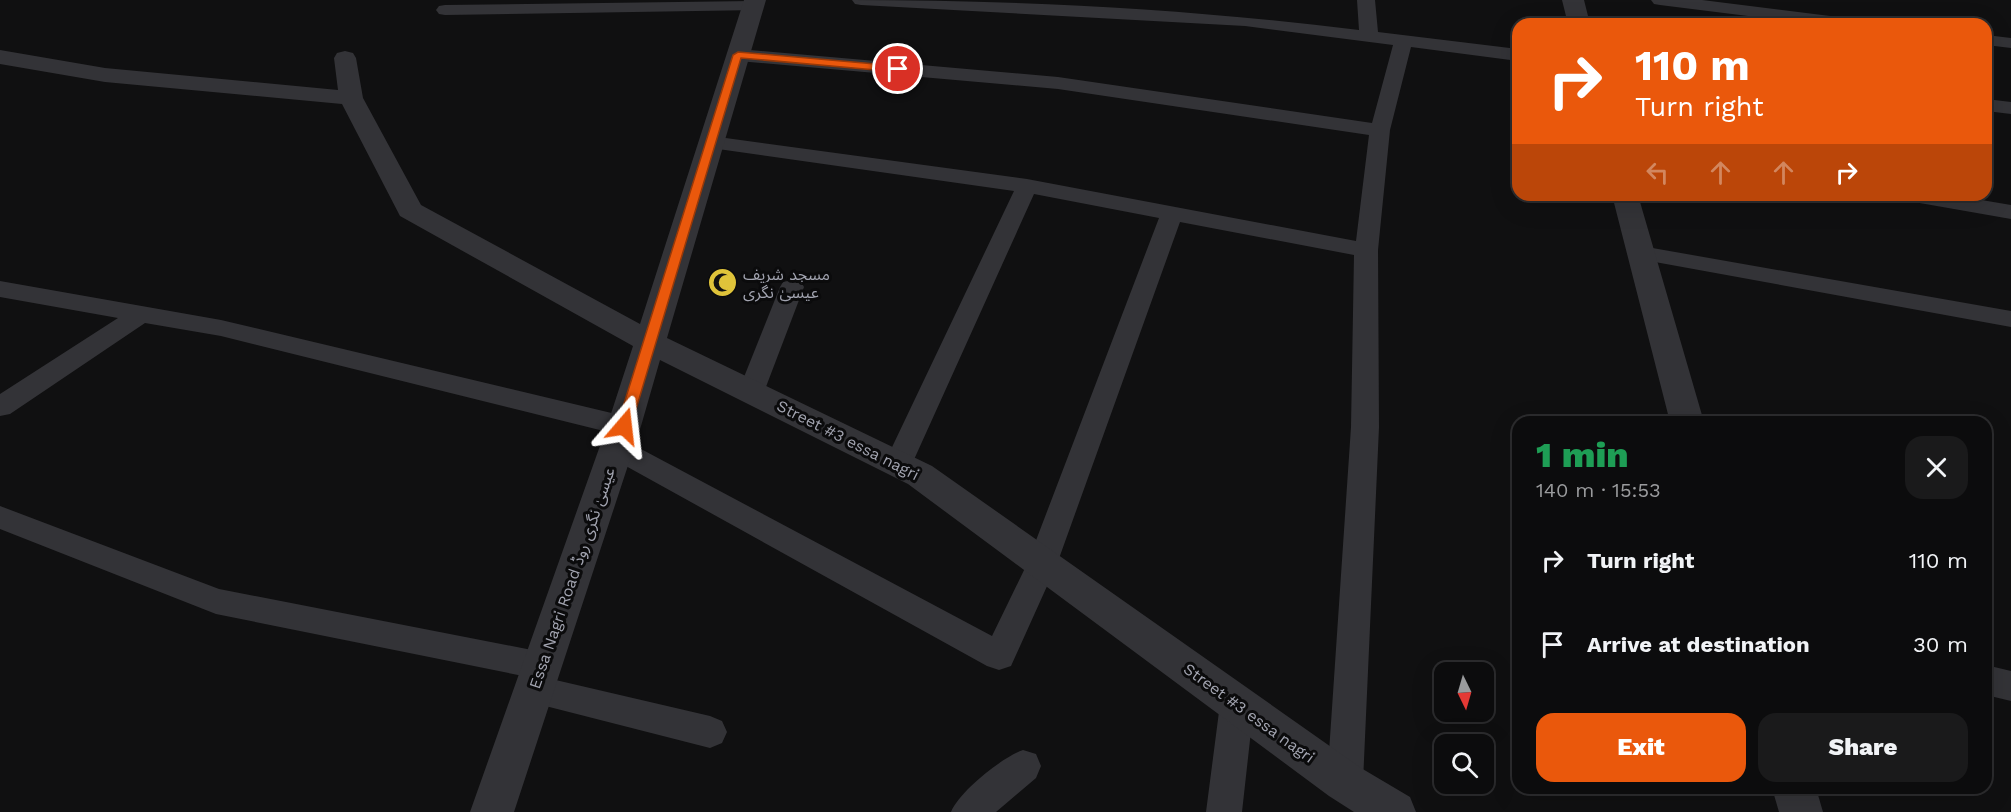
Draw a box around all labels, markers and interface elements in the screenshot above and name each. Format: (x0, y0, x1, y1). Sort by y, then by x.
text: 110 m (1635, 41, 1750, 90)
icon: right (1536, 42, 1614, 120)
pin (872, 43, 923, 94)
icon: arrive (881, 52, 914, 85)
text: Turn right (1635, 91, 1764, 123)
icon: left (1641, 156, 1674, 189)
icon: ahead (1704, 156, 1737, 189)
icon: ahead (1767, 156, 1800, 189)
icon: right (1830, 156, 1863, 189)
place label: مسجد شریف عیسیٰ نگری (743, 265, 830, 302)
mosque icon: مسجد شریف عیسیٰ نگری (706, 267, 738, 299)
position arrow (592, 394, 656, 458)
street label: Street #3 essa nagri (774, 396, 922, 484)
text: 1 min (1536, 434, 1629, 476)
button: close (1905, 436, 1968, 499)
street label: Essa Nagri Road عیسیٰ نگری روڈ (525, 465, 619, 691)
text: 140 m · 15:53 (1536, 478, 1661, 502)
icon: right (1536, 544, 1569, 577)
text: Turn right (1587, 548, 1694, 573)
text: 110 m (1909, 548, 1968, 573)
icon: arrive (1536, 628, 1569, 661)
text: Arrive at destination (1587, 632, 1810, 657)
text: 30 m (1913, 632, 1968, 657)
street label: Street #3 essa nagri (1180, 659, 1318, 767)
north arrow (1434, 662, 1494, 722)
map controls (1434, 662, 1494, 794)
button: Exit (1536, 713, 1746, 782)
button: Share (1758, 713, 1968, 782)
button: search (1434, 734, 1494, 794)

